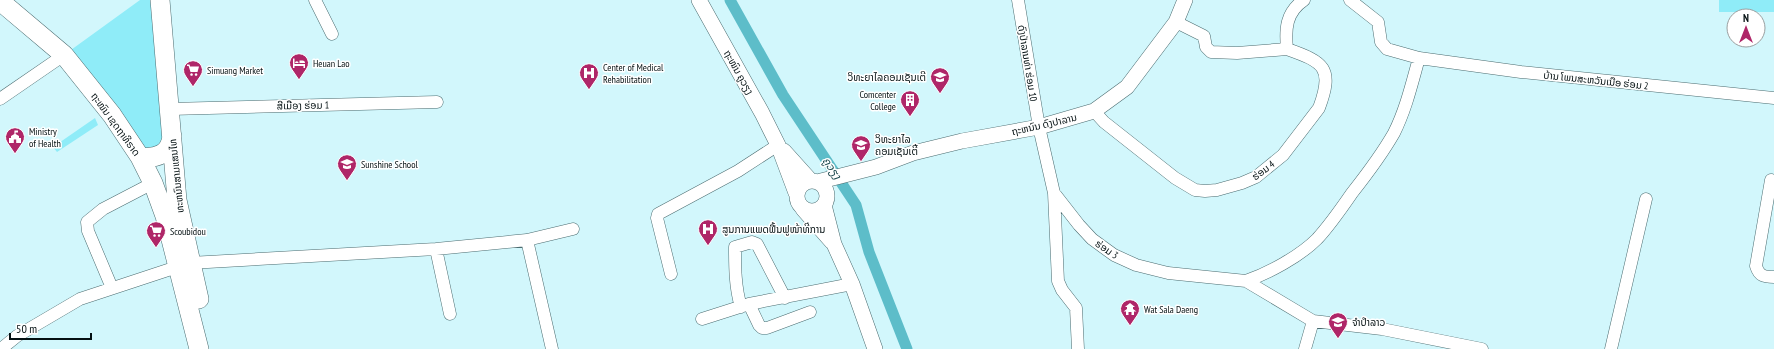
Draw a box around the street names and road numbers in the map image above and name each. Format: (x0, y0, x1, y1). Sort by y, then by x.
street label: ດົງປ່າລານທ່າ ຮ່ອມ 10 (1015, 24, 1040, 103)
street label: ຖະໜົນ ຄູວຽງ (721, 48, 756, 97)
street label: ບ້ານ ໂພນສະຫວັນເນືອ ຮ່ອມ 2 (1543, 69, 1649, 92)
street label: ຖະໜົນ ເຊດຖາທິຣາດ (88, 90, 143, 159)
street label: ສີເມືອງ ຮ່ອມ 1 (277, 99, 329, 112)
street label: ຖະຫນົນ ດົງປາລານ (1010, 111, 1078, 138)
street label: ທະຫນົນສາມແສນໄທ (166, 138, 187, 214)
street label: ຮ່ອມ 4 (1249, 157, 1278, 183)
street label: ຮ່ອມ 3 (1093, 237, 1121, 262)

